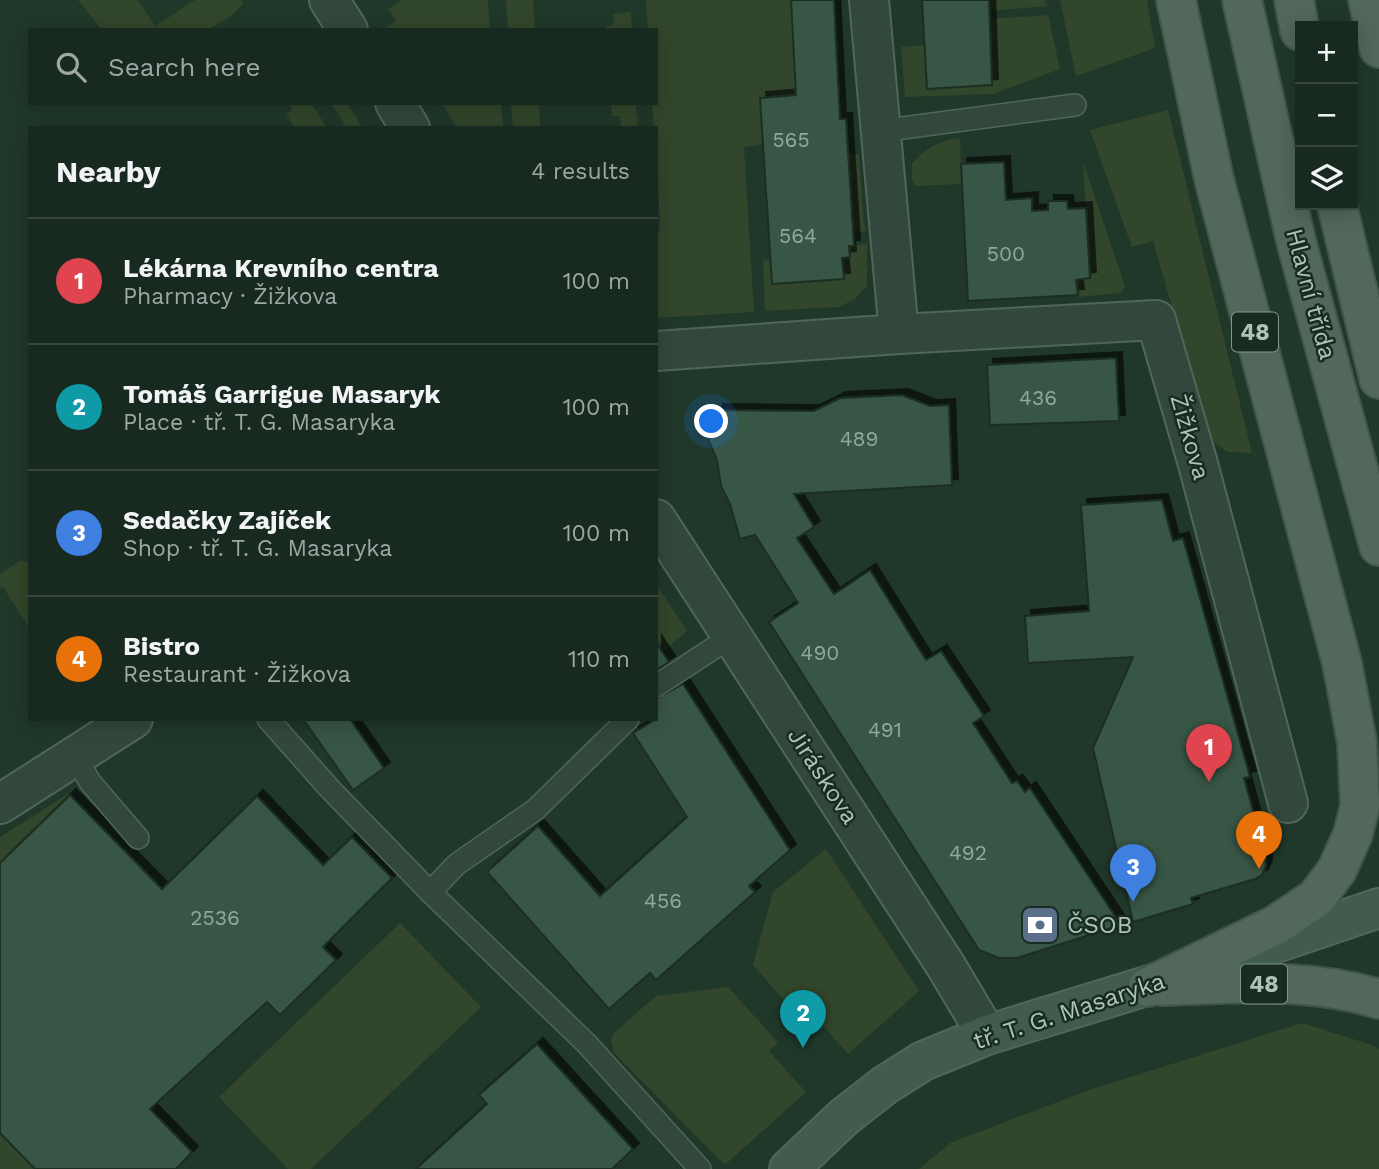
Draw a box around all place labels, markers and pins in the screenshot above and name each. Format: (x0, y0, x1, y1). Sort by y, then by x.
pin: 1 (1186, 724, 1232, 782)
pin: 4 (1236, 811, 1282, 869)
pin: 3 (1110, 844, 1156, 902)
bank icon: ČSOB (1019, 904, 1061, 946)
place label: ČSOB (1067, 911, 1132, 939)
pin: 2 (780, 990, 826, 1048)

